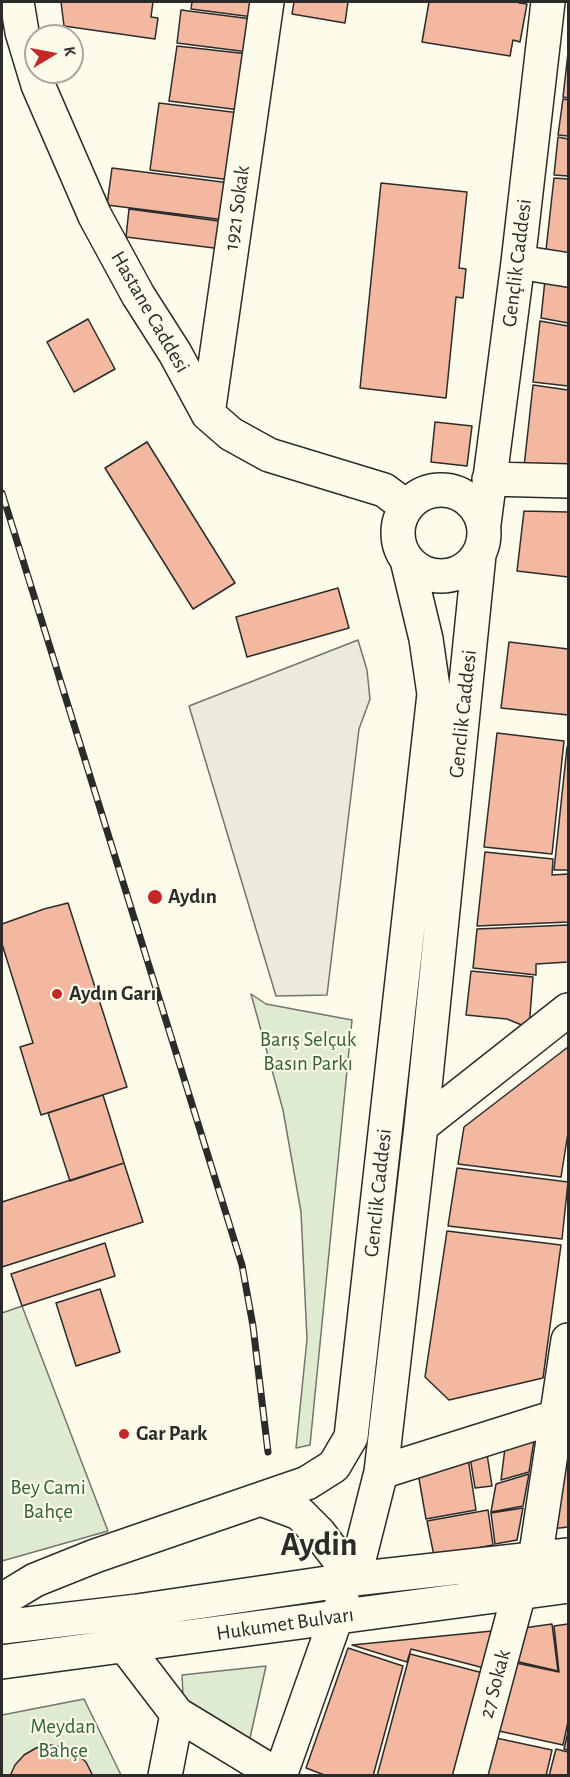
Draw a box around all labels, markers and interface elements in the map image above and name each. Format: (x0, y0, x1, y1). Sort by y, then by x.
north arrow (24, 24, 84, 84)
text: K (61, 45, 78, 57)
street label: 1921 Sokak (219, 164, 255, 252)
street label: Gençlik Caddesi (497, 197, 537, 329)
street label: Hastane Caddesi (105, 247, 195, 377)
street label: Genclik Caddesi (444, 649, 482, 779)
place label: Aydın (168, 884, 217, 910)
marker: Aydın (146, 888, 164, 906)
place label: Aydın Garı (69, 981, 156, 1007)
marker: Aydın Garı (50, 987, 64, 1001)
park label: Barış Selçuk Basın Parkı (260, 1027, 356, 1077)
street label: Genclik Caddesi (359, 1128, 397, 1258)
place label: Gar Park (136, 1421, 207, 1447)
marker: Gar Park (117, 1427, 131, 1441)
park label: Bey Cami Bahçe (10, 1475, 86, 1525)
district label: Aydin (281, 1525, 357, 1565)
street label: Hukumet Bulvarı (215, 1602, 355, 1646)
street label: 27 Sokak (474, 1647, 516, 1721)
park label: Meydan Bahçe (30, 1714, 96, 1764)

